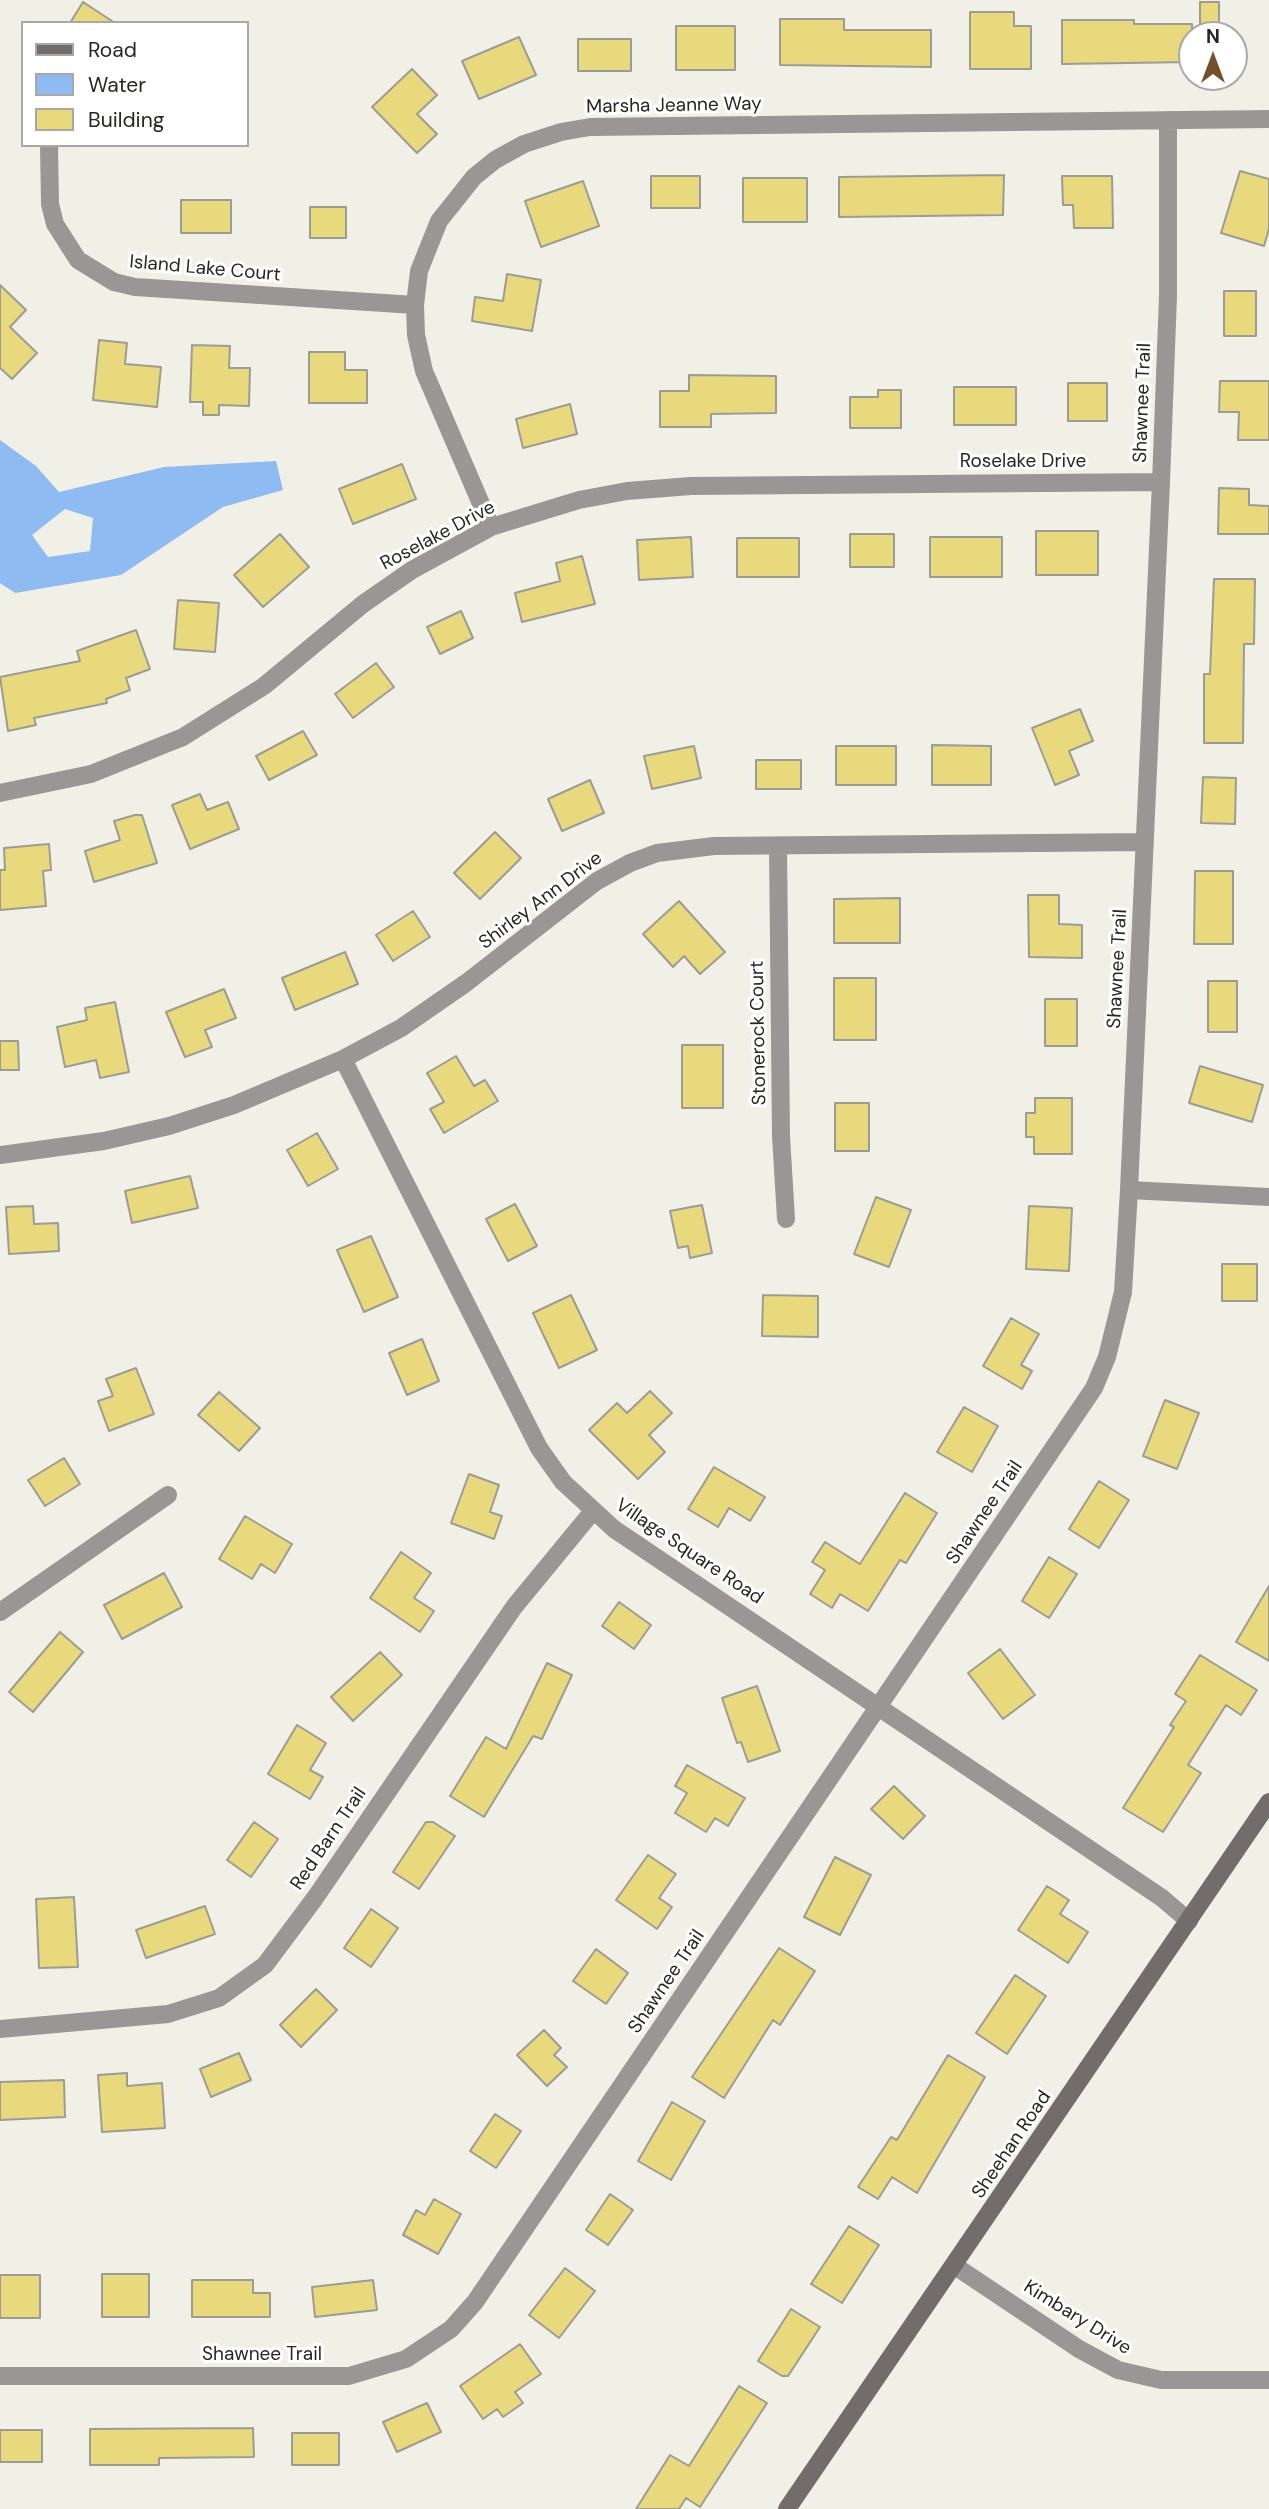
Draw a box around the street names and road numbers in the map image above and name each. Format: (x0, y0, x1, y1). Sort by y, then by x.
street label: Marsha Jeanne Way (586, 93, 762, 119)
street label: Island Lake Court (128, 251, 282, 287)
street label: Shawnee Trail (1130, 343, 1156, 463)
street label: Roselake Drive (960, 451, 1086, 473)
street label: Roselake Drive (377, 496, 499, 576)
street label: Shirley Ann Drive (475, 847, 607, 955)
street label: Shawnee Trail (1103, 909, 1133, 1029)
street label: Stonerock Court (746, 960, 772, 1106)
street label: Shawnee Trail (942, 1457, 1028, 1569)
street label: Village Square Road (611, 1494, 767, 1610)
street label: Red Barn Trail (286, 1783, 372, 1895)
street label: Shawnee Trail (624, 1926, 710, 2038)
street label: Sheehan Road (968, 2087, 1056, 2203)
street label: Kimbary Drive (1019, 2276, 1135, 2360)
street label: Shawnee Trail (202, 2344, 322, 2366)

